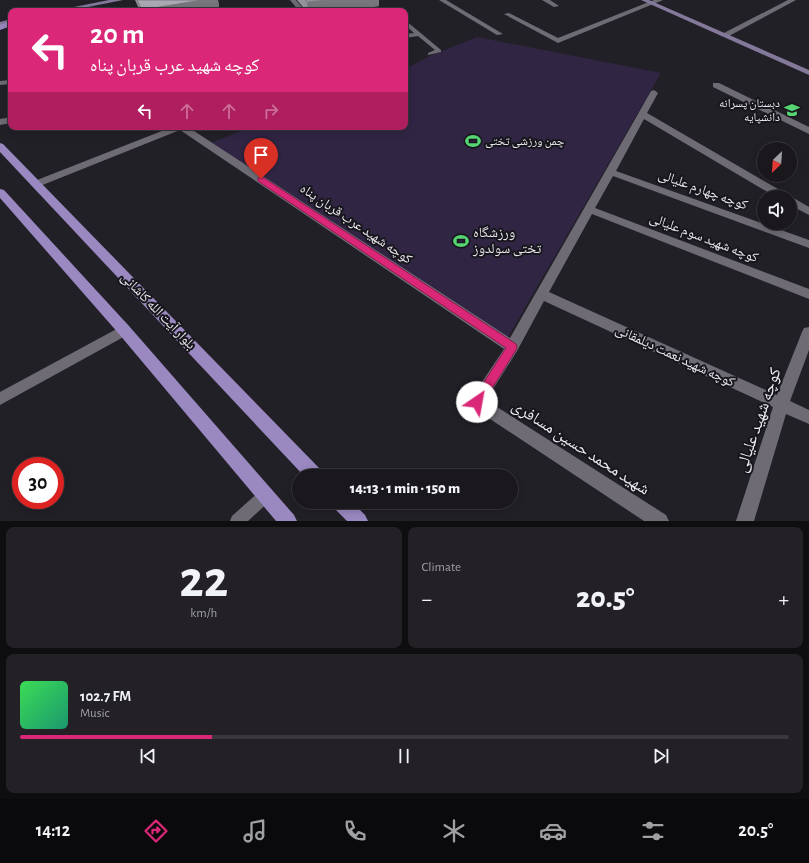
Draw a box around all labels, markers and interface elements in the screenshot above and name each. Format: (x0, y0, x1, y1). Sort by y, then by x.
text: 20 m (90, 21, 145, 49)
icon: left (24, 24, 76, 76)
text: کوچه شهید عرب قربان پناه (90, 57, 260, 75)
place label: دبستان پسرانه دانشپایه (719, 97, 780, 124)
icon: left (134, 100, 156, 122)
icon: ahead (176, 100, 198, 122)
icon: ahead (218, 100, 240, 122)
icon: right (260, 100, 282, 122)
school or university icon: دبستان پسرانه دانشپایه (783, 101, 801, 119)
sports icon: چمن ورزشی تختی (464, 132, 482, 150)
place label: چمن ورزشی تختی (485, 135, 565, 148)
pin (244, 138, 278, 179)
north arrow (757, 142, 797, 182)
map controls (757, 142, 797, 230)
icon: arrive (250, 144, 272, 166)
street label: کوچه چهارم علیالی (656, 167, 750, 215)
street label: کوچه شهید عرب قربان پناه (297, 181, 415, 268)
button: sound (757, 190, 797, 230)
street label: کوچه شهید سوم علیالی (647, 211, 760, 267)
place label: ورزشگاه تختی سولدوز (472, 226, 542, 257)
sports icon: ورزشگاه تختی سولدوز (452, 232, 470, 250)
street label: بلوار آیت الله کاشانی (117, 269, 199, 353)
street label: کوچه شهید نعمت دیلمقانی (613, 322, 737, 391)
street label: کوچه شهید علیالی (732, 366, 786, 475)
position arrow (456, 381, 498, 423)
street label: شهید محمد حسین مسافری (508, 396, 653, 499)
speed limit sign: 30 (12, 457, 64, 509)
text: 14:13 · 1 min · 150 m (350, 481, 460, 496)
text: 22 (179, 554, 228, 606)
text: Climate (422, 561, 461, 574)
text: 20.5° (576, 583, 635, 613)
text: − (422, 588, 432, 610)
text: + (778, 588, 789, 610)
text: km/h (190, 607, 217, 620)
text: 102.7 FM (80, 689, 131, 704)
text: Music (80, 707, 110, 720)
icon: previous (137, 745, 159, 767)
icon: pause (393, 745, 415, 767)
icon: next (650, 745, 672, 767)
icon: directions (142, 817, 170, 845)
icon: music (241, 817, 269, 845)
icon: phone (341, 817, 369, 845)
icon: climate (440, 817, 468, 845)
icon: car (539, 817, 567, 845)
icon: filters (639, 817, 667, 845)
text: 14:12 (36, 822, 70, 840)
text: 20.5° (738, 822, 773, 840)

